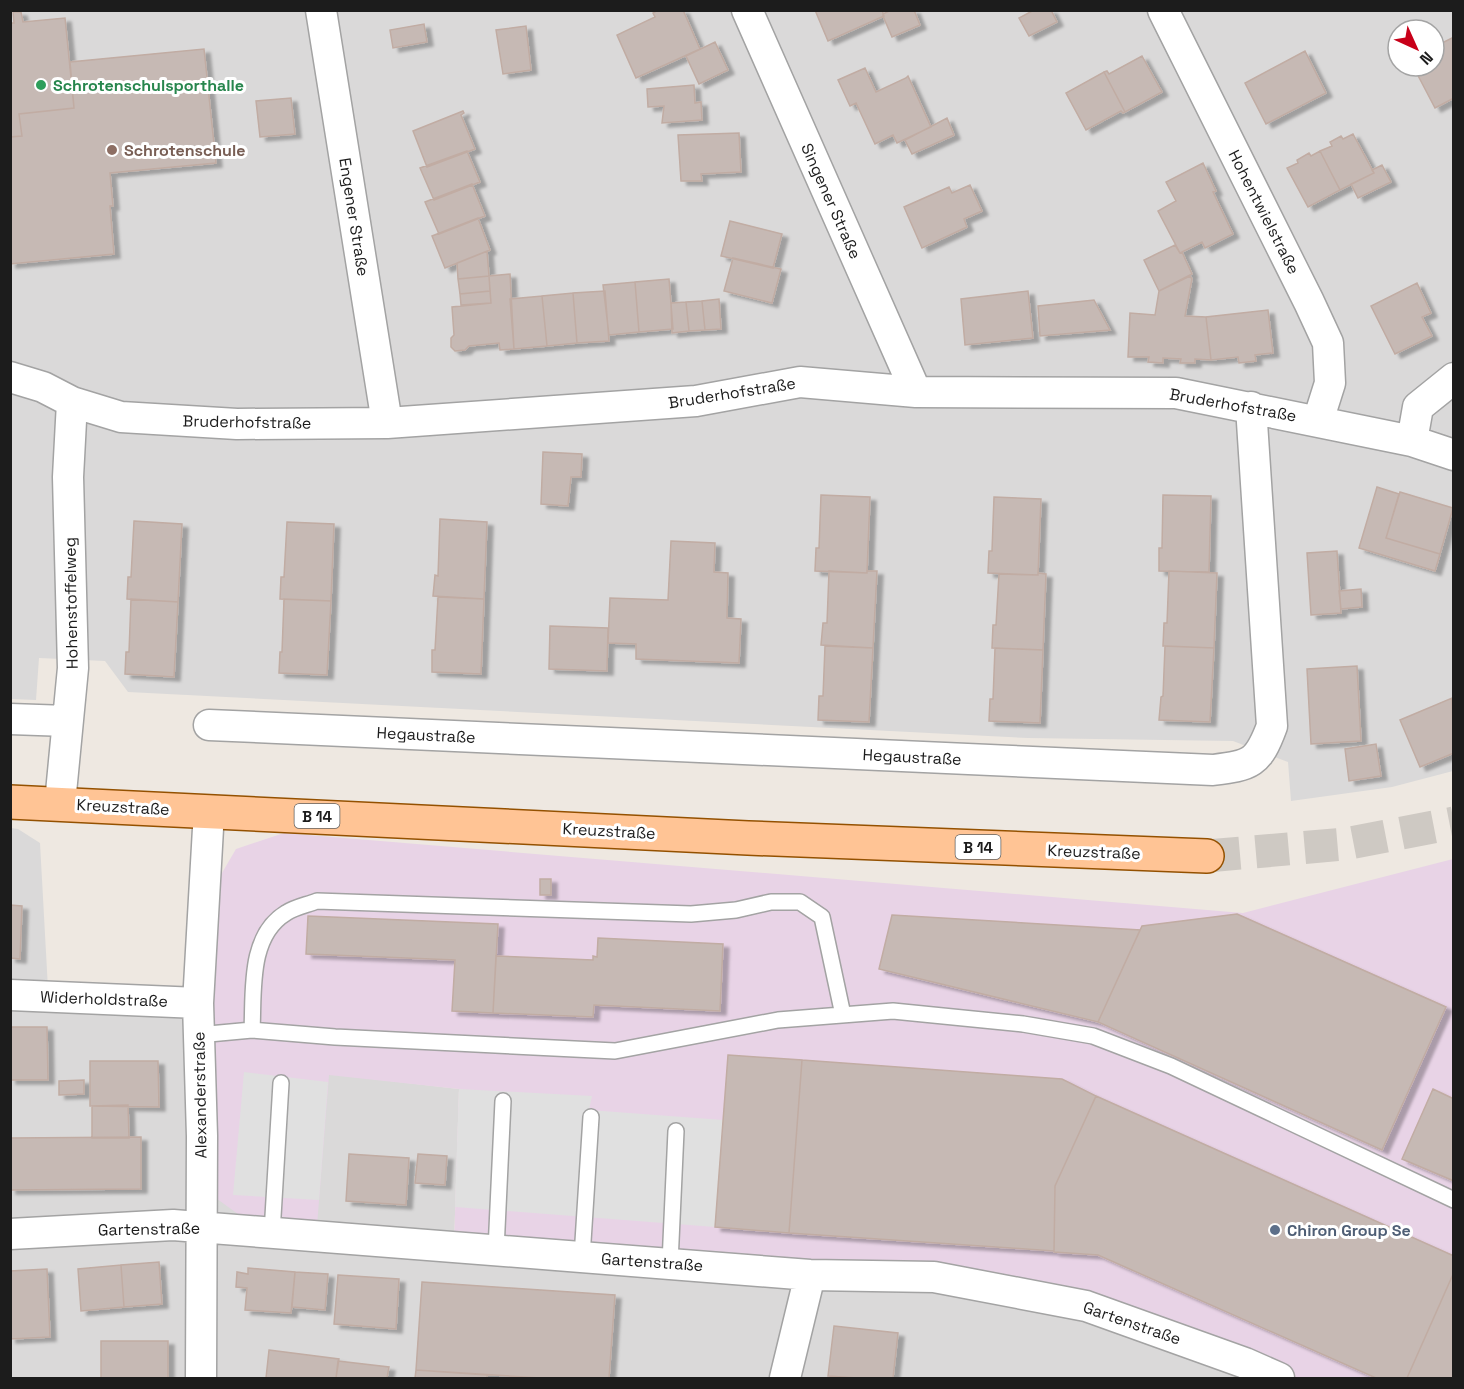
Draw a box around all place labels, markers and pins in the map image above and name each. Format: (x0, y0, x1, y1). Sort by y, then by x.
place label: Schrotenschulsporthalle (53, 75, 244, 96)
marker: Schrotenschulsporthalle (34, 78, 48, 92)
place label: Schrotenschule (124, 140, 245, 161)
marker: Schrotenschule (105, 143, 119, 157)
place label: Chiron Group Se (1287, 1220, 1411, 1241)
marker: Chiron Group Se (1268, 1223, 1282, 1237)

